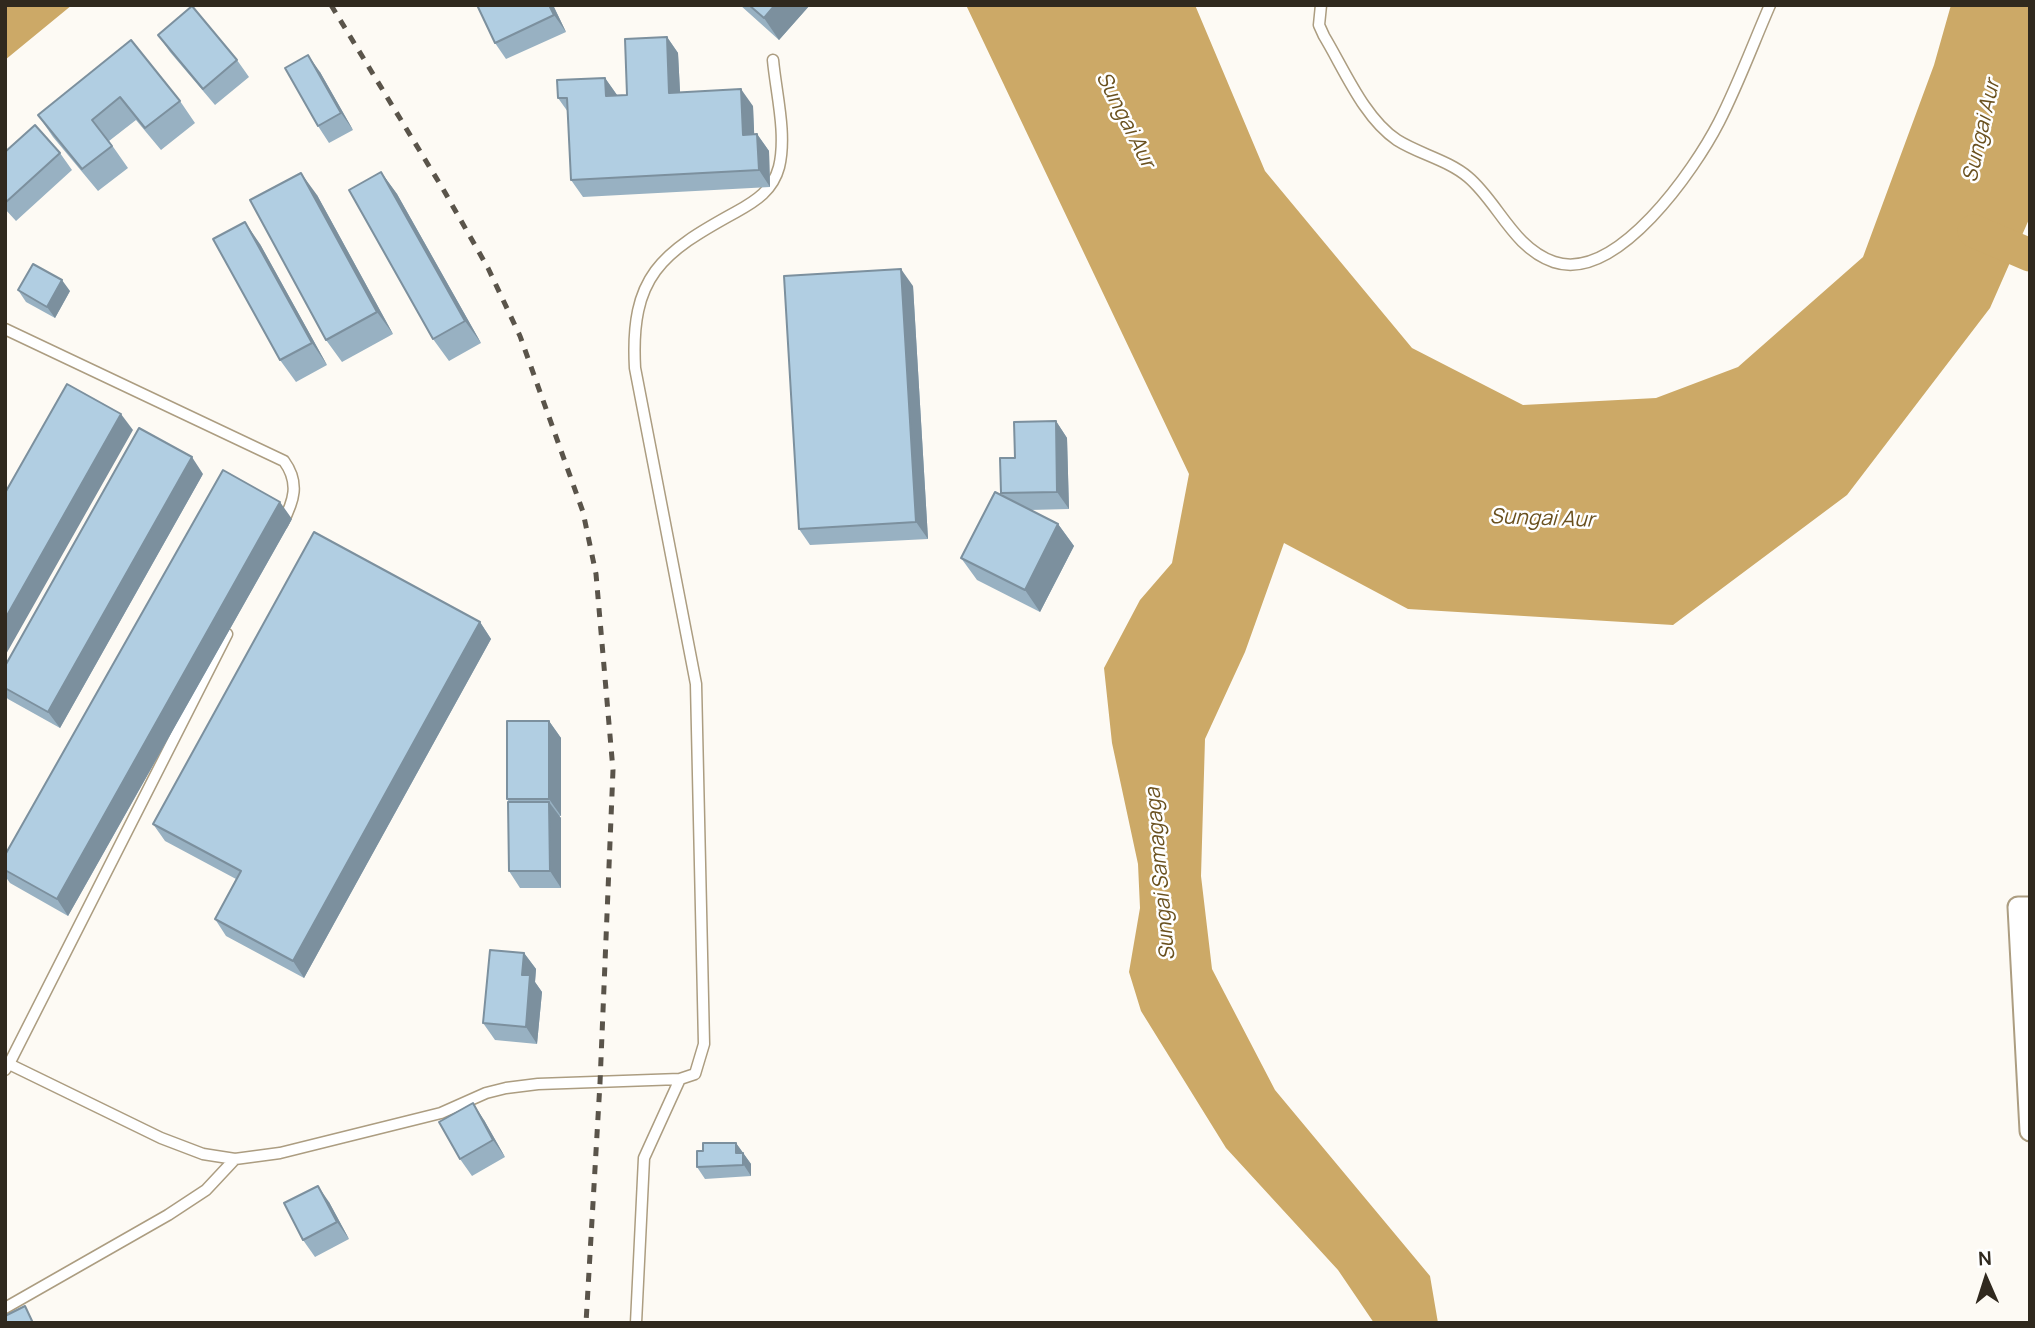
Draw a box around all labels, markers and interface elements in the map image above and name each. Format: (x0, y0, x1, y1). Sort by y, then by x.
water label: Sungai Aur (1090, 68, 1160, 172)
water label: Sungai Aur (1958, 77, 2006, 185)
water label: Sungai Aur (1489, 505, 1595, 533)
water label: Sungai Samagaga (1141, 787, 1181, 961)
north arrow (1951, 1244, 2021, 1314)
text: N (1977, 1245, 1992, 1271)

